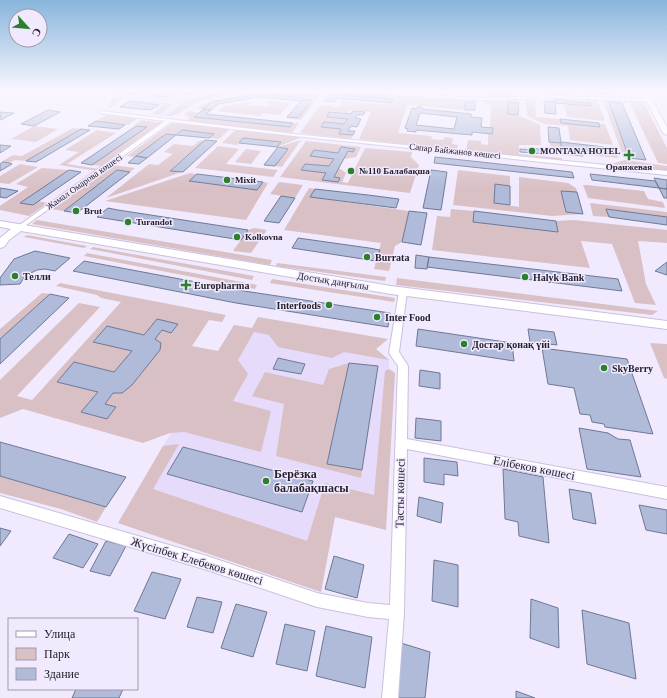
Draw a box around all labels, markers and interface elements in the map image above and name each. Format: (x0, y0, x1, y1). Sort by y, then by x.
north arrow (8, 8, 48, 48)
text: С (30, 26, 44, 39)
street label: Сапар Байжанов көшесі (409, 141, 502, 161)
marker: MONTANA HOTEL (527, 146, 537, 156)
place label: MONTANA HOTEL (540, 146, 621, 156)
marker: Оранжевая (624, 150, 634, 160)
street label: Жамал Омарова көшесі (44, 152, 124, 212)
place label: Оранжевая (606, 162, 652, 172)
marker: №110 Балабақша (346, 166, 356, 176)
place label: №110 Балабақша (359, 166, 430, 176)
marker: Mixit (222, 175, 232, 185)
place label: Mixit (235, 175, 256, 185)
marker: Brut (71, 206, 81, 216)
place label: Brut (84, 206, 102, 216)
marker: Turandot (123, 217, 133, 227)
place label: Turandot (136, 217, 172, 227)
marker: Kolkovna (232, 232, 242, 242)
place label: Kolkovna (245, 232, 283, 242)
marker: Burrata (362, 252, 372, 262)
place label: Burrata (375, 252, 409, 263)
street label: Достық даңғылы (296, 270, 370, 292)
marker: Телли (10, 271, 20, 281)
place label: Телли (23, 271, 51, 282)
marker: Halyk Bank (520, 272, 530, 282)
place label: Halyk Bank (533, 272, 585, 283)
marker: Europharma (181, 280, 191, 290)
place label: Europharma (194, 280, 249, 291)
place label: Interfoods (277, 300, 321, 311)
marker: Interfoods (324, 300, 334, 310)
marker: Inter Food (372, 312, 382, 322)
place label: Inter Food (385, 312, 431, 323)
marker: Достар қонақ үйі (459, 339, 469, 349)
place label: Достар қонақ үйі (472, 339, 550, 350)
marker: SkyBerry (599, 363, 609, 373)
place label: SkyBerry (612, 363, 653, 374)
street label: Елібеков көшесі (492, 453, 577, 483)
street label: Тасты көшесі (392, 458, 408, 528)
place label: Берёзка балабақшасы (274, 467, 349, 495)
marker: Берёзка балабақшасы (261, 476, 271, 486)
street label: Жүсіпбек Елебеков көшесі (129, 534, 265, 588)
legend (8, 618, 138, 690)
text: Улица (44, 627, 76, 641)
text: Парк (44, 647, 70, 661)
text: Здание (44, 667, 79, 681)

